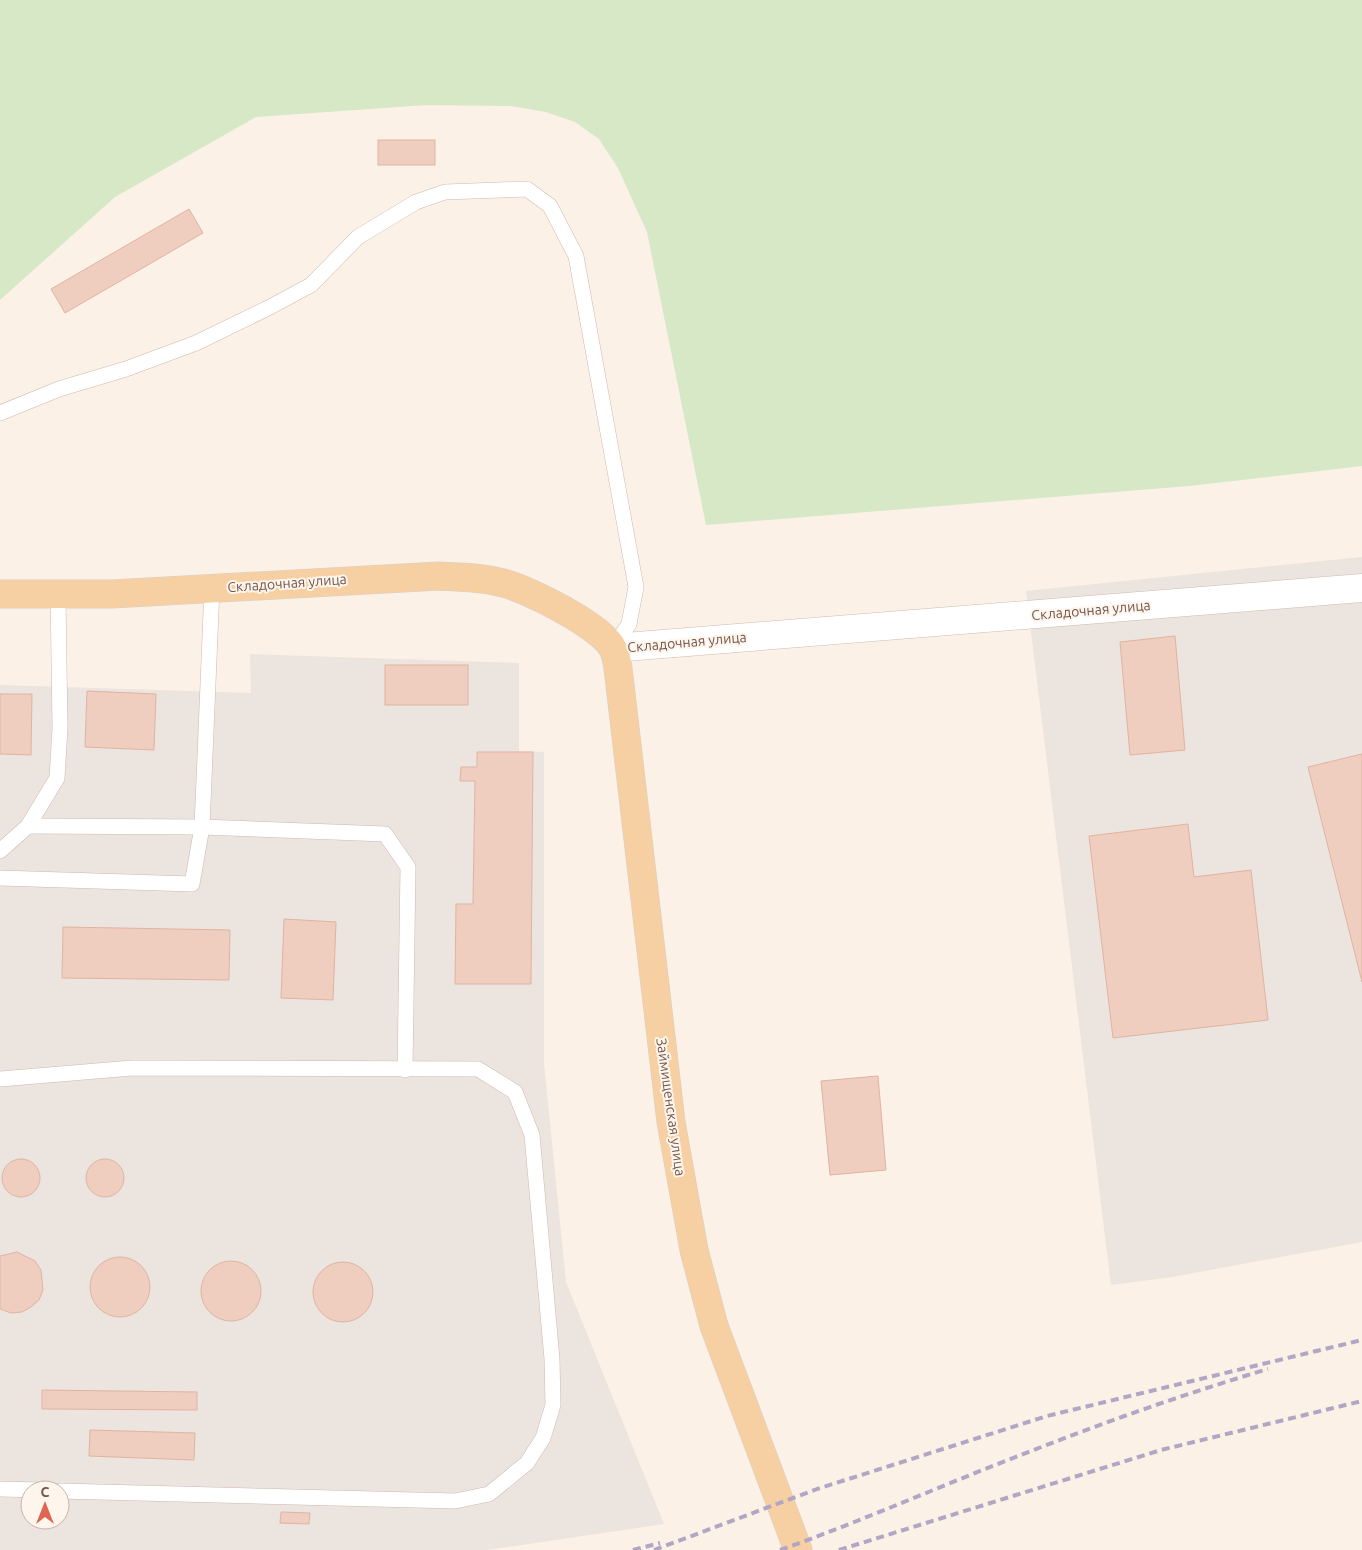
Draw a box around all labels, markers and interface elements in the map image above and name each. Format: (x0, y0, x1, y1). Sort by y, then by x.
street label: Складочная улица (227, 571, 347, 595)
street label: Складочная улица (1031, 597, 1151, 623)
street label: Складочная улица (627, 629, 747, 655)
street label: Займищенская улица (653, 1037, 689, 1177)
north arrow (20, 1480, 70, 1530)
text: С (41, 1484, 50, 1500)

